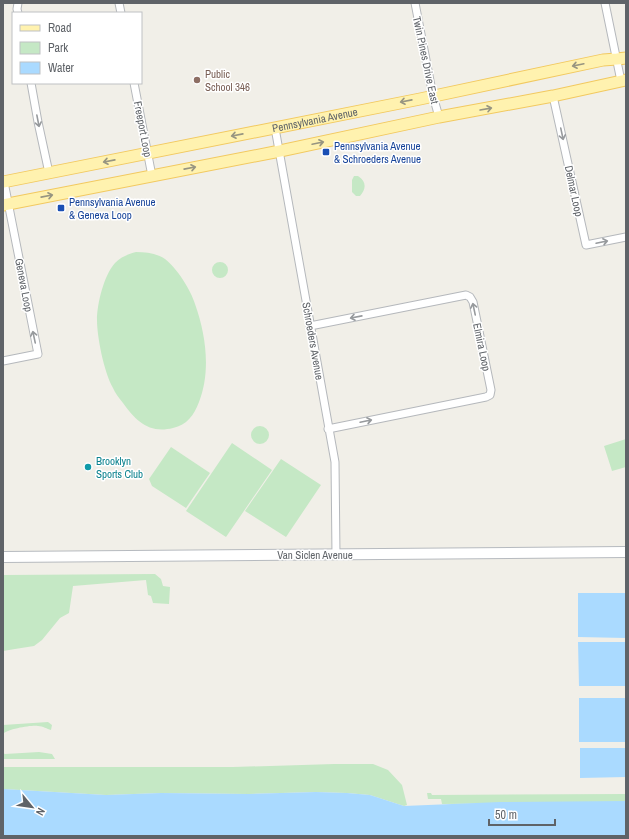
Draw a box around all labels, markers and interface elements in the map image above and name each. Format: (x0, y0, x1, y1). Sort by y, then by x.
legend (12, 12, 142, 84)
street label: Twin Pines Drive East (410, 15, 442, 106)
text: Road (48, 20, 72, 36)
text: Park (48, 40, 68, 56)
text: Water (48, 60, 75, 76)
one-way arrow (572, 62, 585, 70)
place label: Public School 346 (205, 67, 250, 94)
marker: Public School 346 (192, 75, 202, 85)
one-way arrow (400, 98, 413, 106)
street label: Freeport Loop (131, 100, 155, 158)
one-way arrow (479, 104, 492, 112)
street label: Pennsylvania Avenue (271, 105, 359, 135)
one-way arrow (34, 114, 42, 127)
one-way arrow (558, 128, 566, 141)
one-way arrow (231, 132, 244, 140)
one-way arrow (311, 139, 324, 147)
place label: Pennsylvania Avenue & Schroeders Avenue (334, 139, 421, 166)
marker: Pennsylvania Avenue & Schroeders Avenue (321, 147, 331, 157)
one-way arrow (103, 157, 116, 165)
one-way arrow (183, 164, 196, 172)
street label: Delmar Loop (562, 164, 586, 218)
one-way arrow (40, 192, 53, 200)
place label: Pennsylvania Avenue & Geneva Loop (69, 195, 156, 222)
marker: Pennsylvania Avenue & Geneva Loop (56, 203, 66, 213)
one-way arrow (595, 237, 608, 245)
street label: Geneva Loop (12, 257, 36, 313)
street label: Schroeders Avenue (299, 301, 327, 381)
one-way arrow (470, 303, 478, 316)
one-way arrow (350, 313, 363, 321)
street label: Elmira Loop (470, 322, 494, 372)
one-way arrow (29, 331, 37, 344)
one-way arrow (360, 417, 373, 425)
place label: Brooklyn Sports Club (96, 454, 143, 481)
marker: Brooklyn Sports Club (83, 462, 93, 472)
street label: Van Siclen Avenue (277, 548, 353, 562)
north arrow (12, 787, 52, 827)
scale bar (489, 801, 555, 827)
text: N (33, 806, 48, 818)
text: 50 m (495, 807, 517, 823)

